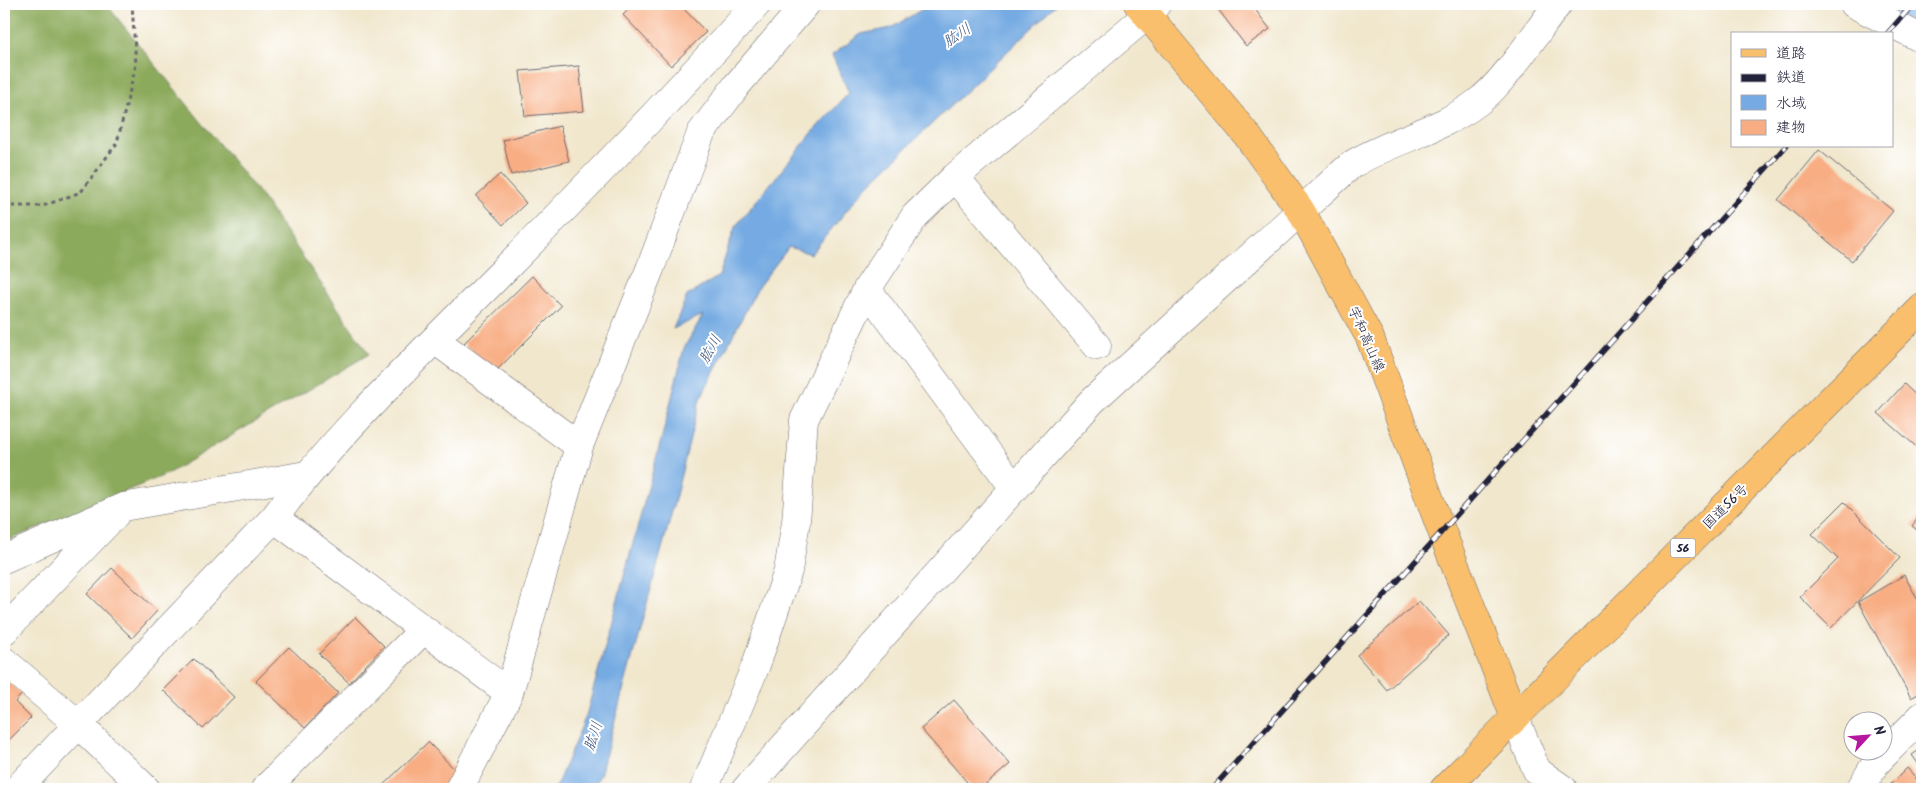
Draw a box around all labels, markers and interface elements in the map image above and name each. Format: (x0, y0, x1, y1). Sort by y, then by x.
water label: 肱川 (938, 17, 977, 54)
legend (1731, 32, 1894, 148)
text: 道路 (1776, 42, 1806, 66)
text: 鉄道 (1776, 66, 1806, 90)
text: 水域 (1776, 92, 1806, 116)
text: 建物 (1776, 116, 1806, 140)
street label: 宇和高山線 (1342, 303, 1390, 376)
water label: 肱川 (693, 331, 729, 368)
street label: 国道56号 (1698, 479, 1754, 535)
road number: 56 (1670, 538, 1696, 558)
north arrow (1844, 710, 1894, 760)
water label: 肱川 (578, 718, 610, 754)
text: N (1867, 722, 1891, 740)

